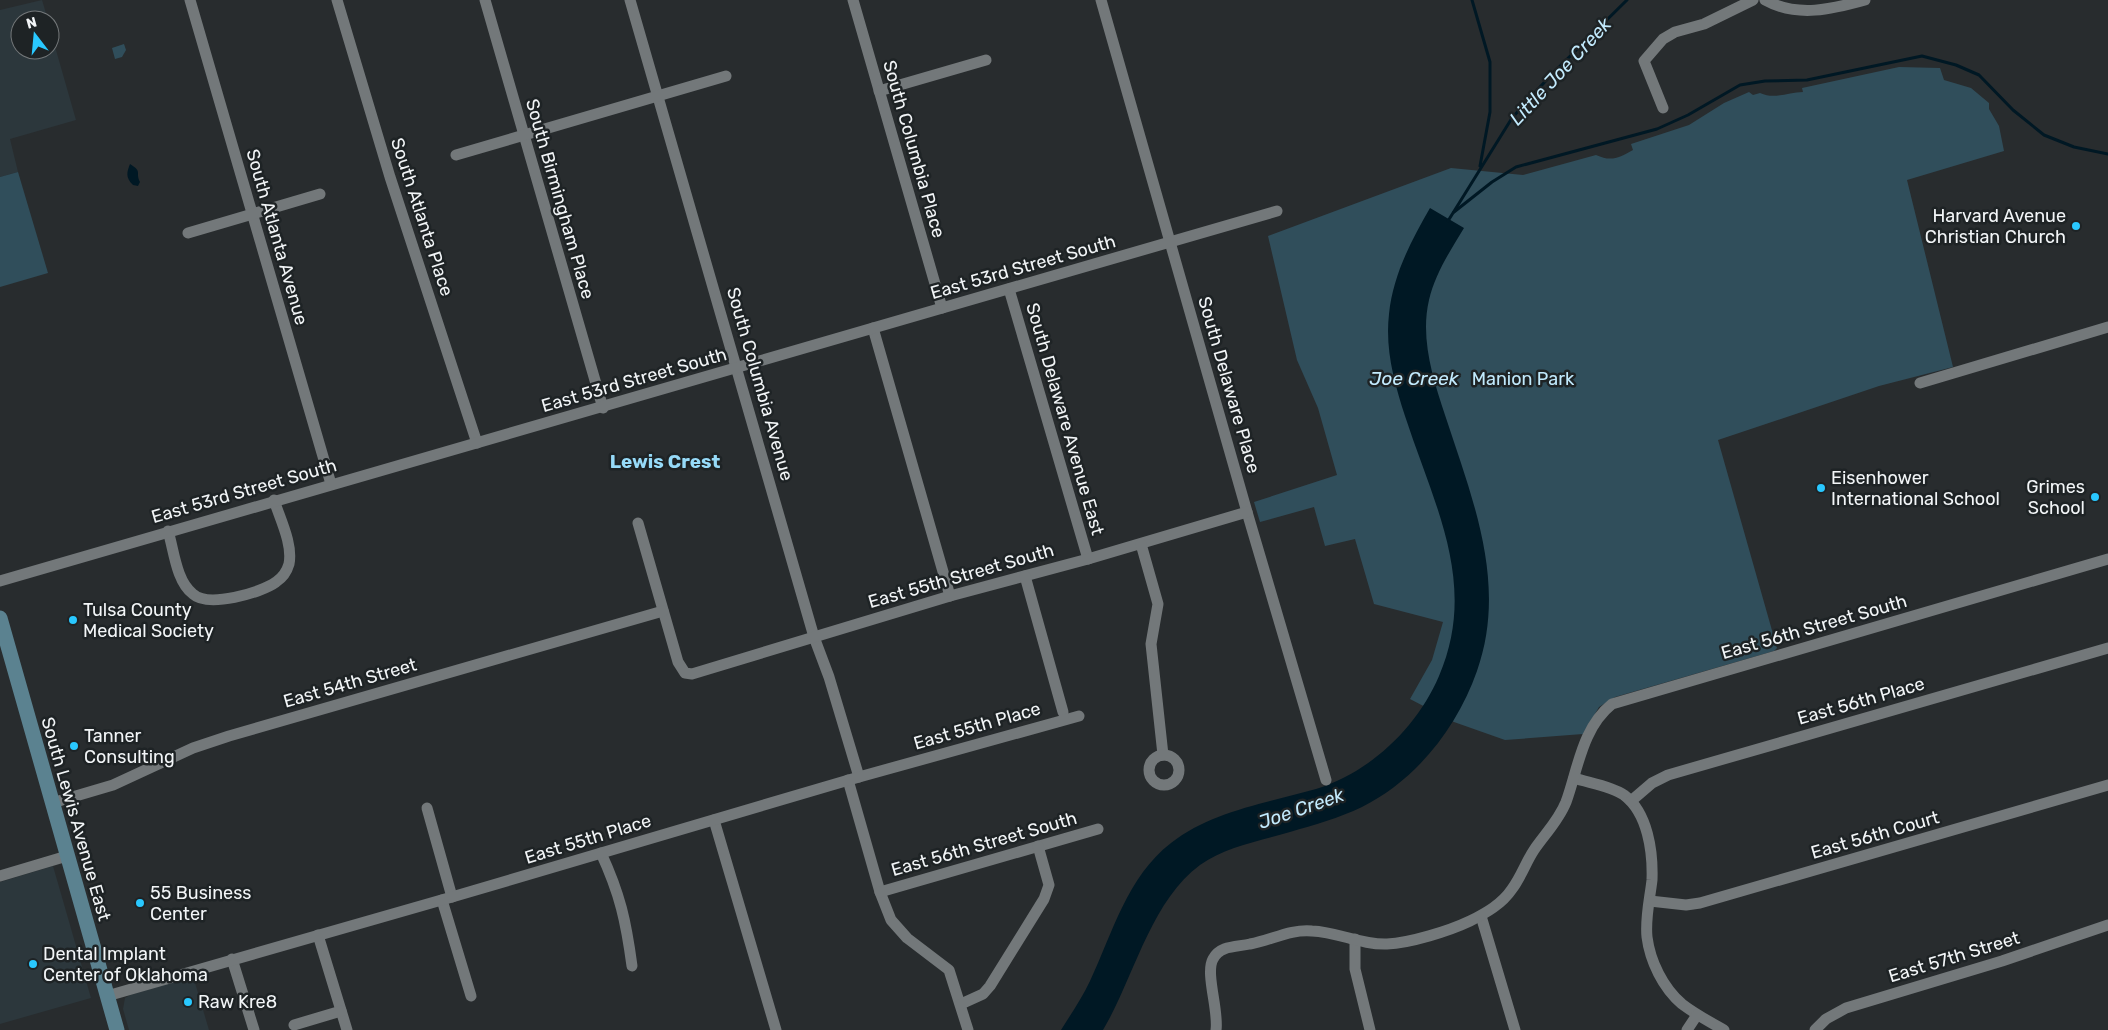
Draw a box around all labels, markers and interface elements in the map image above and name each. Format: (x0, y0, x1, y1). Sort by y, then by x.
north arrow (10, 10, 60, 60)
text: N (24, 13, 39, 33)
water label: Little Joe Creek (1505, 13, 1616, 130)
street label: South Columbia Place (878, 58, 950, 240)
street label: South Birmingham Place (521, 96, 599, 302)
street label: South Atlanta Place (386, 135, 458, 299)
street label: South Atlanta Avenue (241, 147, 313, 327)
place label: Harvard Avenue Christian Church (1925, 205, 2066, 248)
marker: Harvard Avenue Christian Church (2070, 220, 2082, 232)
street label: East 53rd Street South (928, 230, 1118, 304)
street label: South Columbia Avenue (722, 285, 798, 483)
street label: South Delaware Place (1193, 294, 1265, 476)
street label: South Delaware Avenue East (1021, 300, 1109, 538)
street label: East 53rd Street South (539, 343, 729, 417)
water label: Joe Creek (1370, 367, 1459, 390)
park label: Manion Park (1472, 368, 1575, 390)
district label: Lewis Crest (610, 450, 720, 473)
street label: East 53rd Street South (149, 454, 339, 528)
place label: Eisenhower International School (1831, 467, 2000, 510)
place label: Grimes School (2026, 476, 2085, 519)
marker: Eisenhower International School (1815, 482, 1827, 494)
marker: Grimes School (2089, 491, 2101, 503)
street label: East 55th Street South (866, 539, 1056, 613)
street label: East 56th Street South (1719, 590, 1909, 664)
place label: Tulsa County Medical Society (83, 599, 214, 642)
marker: Tulsa County Medical Society (67, 614, 79, 626)
street label: East 54th Street (281, 653, 419, 713)
street label: East 56th Place (1795, 672, 1927, 730)
street label: East 55th Place (911, 697, 1043, 755)
street label: South Lewis Avenue East (36, 715, 116, 923)
place label: Tanner Consulting (84, 725, 175, 768)
marker: Tanner Consulting (68, 740, 80, 752)
water label: Joe Creek (1255, 783, 1347, 834)
street label: East 56th Court (1808, 806, 1942, 864)
street label: East 56th Street South (889, 807, 1079, 881)
street label: East 55th Place (522, 809, 654, 869)
place label: 55 Business Center (150, 882, 252, 925)
marker: 55 Business Center (134, 897, 146, 909)
street label: East 57th Street (1886, 927, 2022, 987)
place label: Dental Implant Center of Oklahoma (43, 943, 208, 986)
marker: Dental Implant Center of Oklahoma (27, 958, 39, 970)
place label: Raw Kre8 (198, 991, 277, 1013)
marker: Raw Kre8 (182, 996, 194, 1008)

